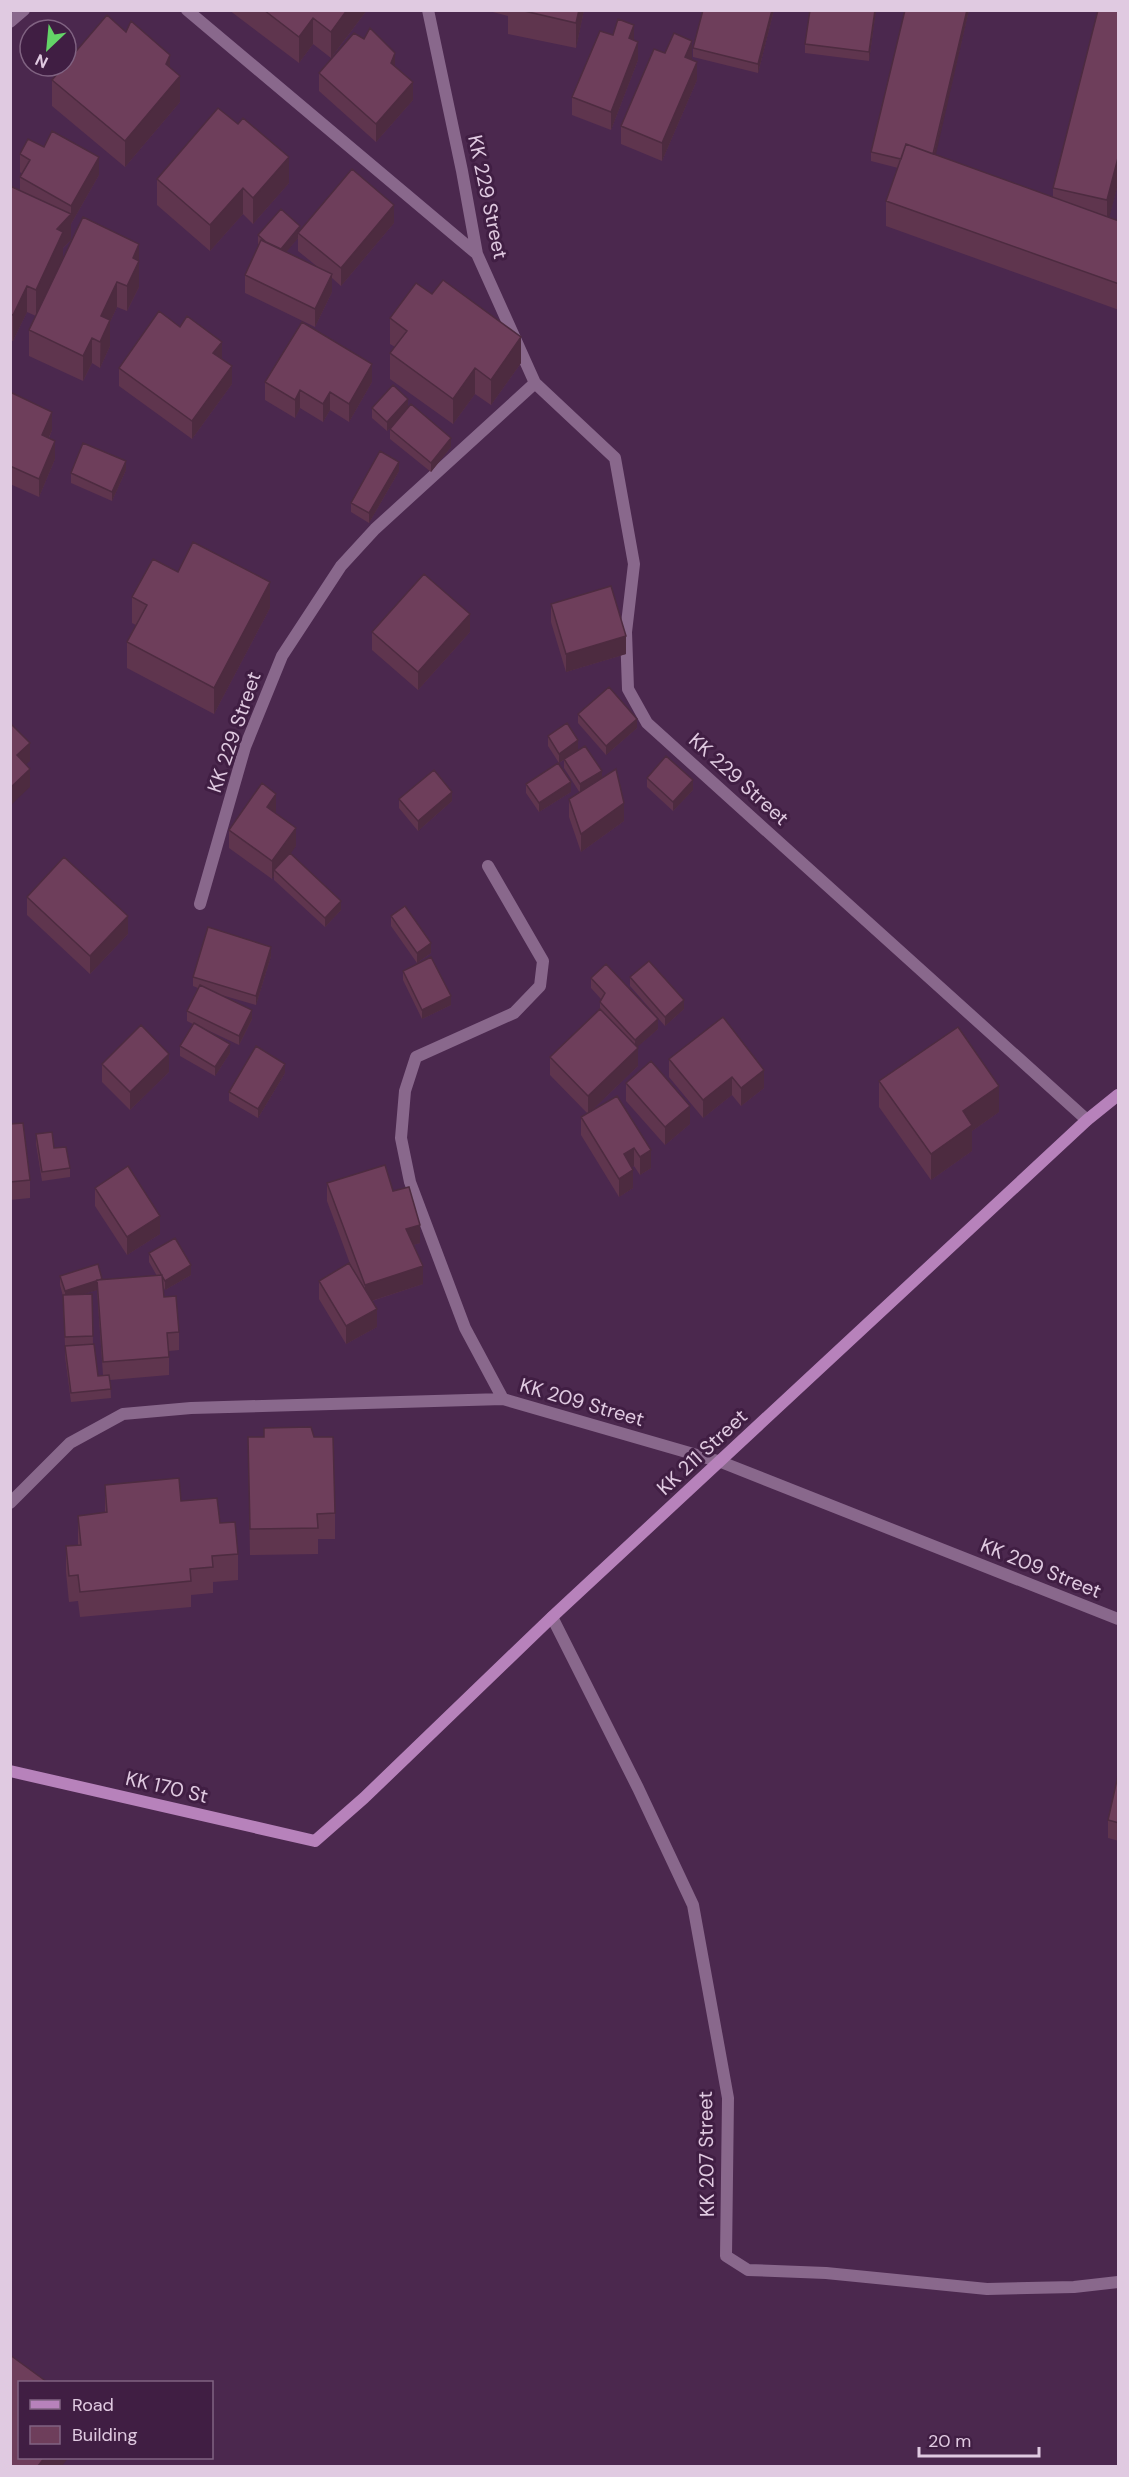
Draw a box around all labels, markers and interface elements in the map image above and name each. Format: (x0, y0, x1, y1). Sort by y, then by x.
north arrow (18, 18, 78, 78)
text: N (32, 49, 51, 73)
street label: KK 229 Street (462, 133, 514, 262)
street label: KK 229 Street (201, 668, 267, 796)
street label: KK 229 Street (683, 727, 795, 831)
street label: KK 209 Street (517, 1372, 647, 1432)
street label: KK 211 Street (651, 1403, 753, 1501)
street label: KK 209 Street (977, 1532, 1105, 1604)
street label: KK 170 St (123, 1765, 211, 1809)
street label: KK 207 Street (692, 2091, 720, 2217)
legend (18, 2381, 213, 2459)
text: Road (72, 2393, 114, 2417)
scale bar (919, 2420, 1039, 2458)
text: Building (72, 2423, 137, 2447)
text: 20 m (928, 2429, 971, 2453)

